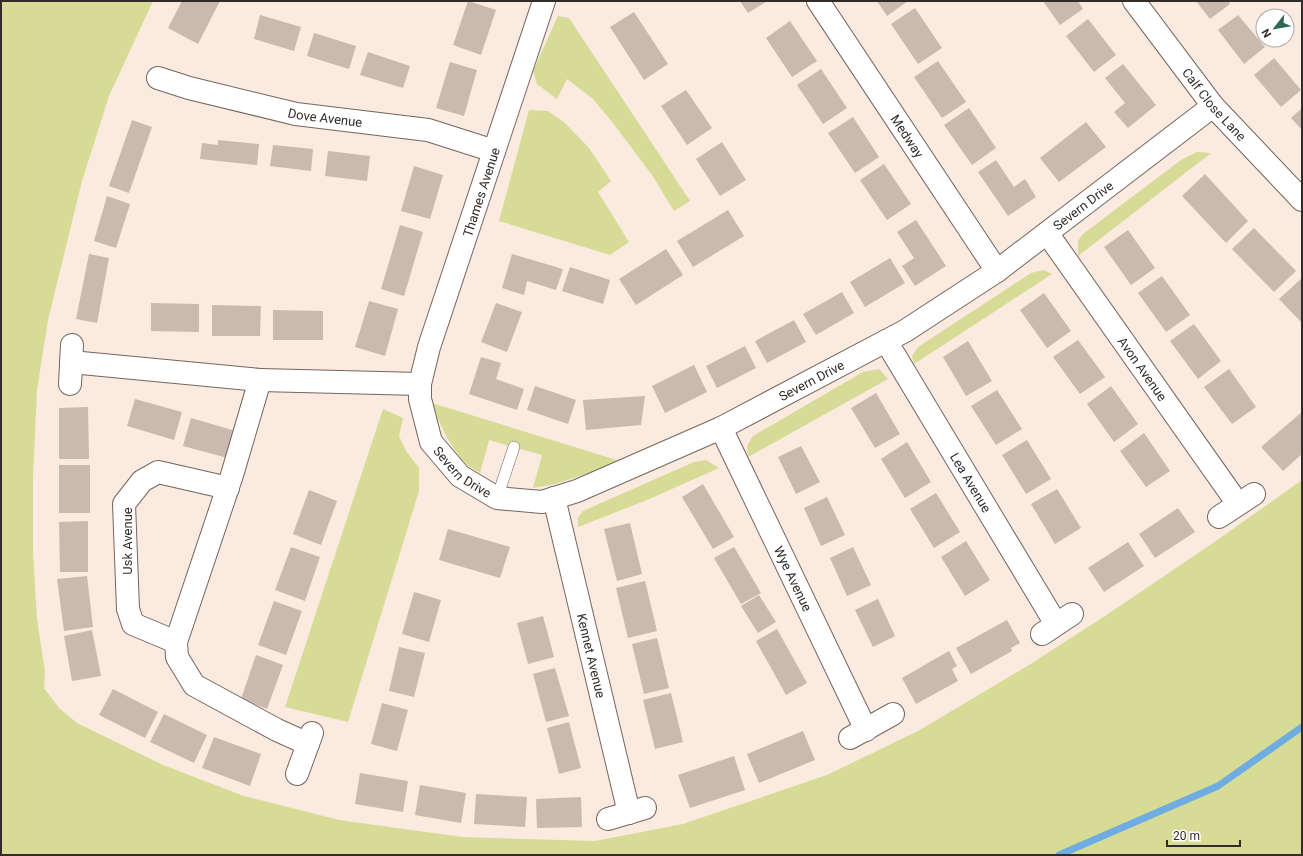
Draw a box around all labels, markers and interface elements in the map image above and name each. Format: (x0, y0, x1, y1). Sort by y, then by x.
north arrow (1255, 8, 1295, 48)
text: N (1259, 26, 1274, 40)
street label: Calf Close Lane (1179, 65, 1249, 144)
street label: Dove Avenue (286, 105, 363, 130)
street label: Medway (887, 112, 927, 161)
street label: Thames Avenue (460, 146, 503, 239)
street label: Severn Drive (1050, 178, 1116, 233)
street label: Avon Avenue (1115, 334, 1170, 404)
street label: Severn Drive (776, 357, 847, 404)
street label: Severn Drive (430, 444, 494, 501)
street label: Lea Avenue (947, 450, 994, 515)
street label: Usk Avenue (120, 507, 135, 575)
street label: Wye Avenue (771, 544, 815, 614)
street label: Kennet Avenue (574, 612, 608, 699)
scale bar (1167, 822, 1240, 848)
text: 20 m (1173, 829, 1200, 843)

